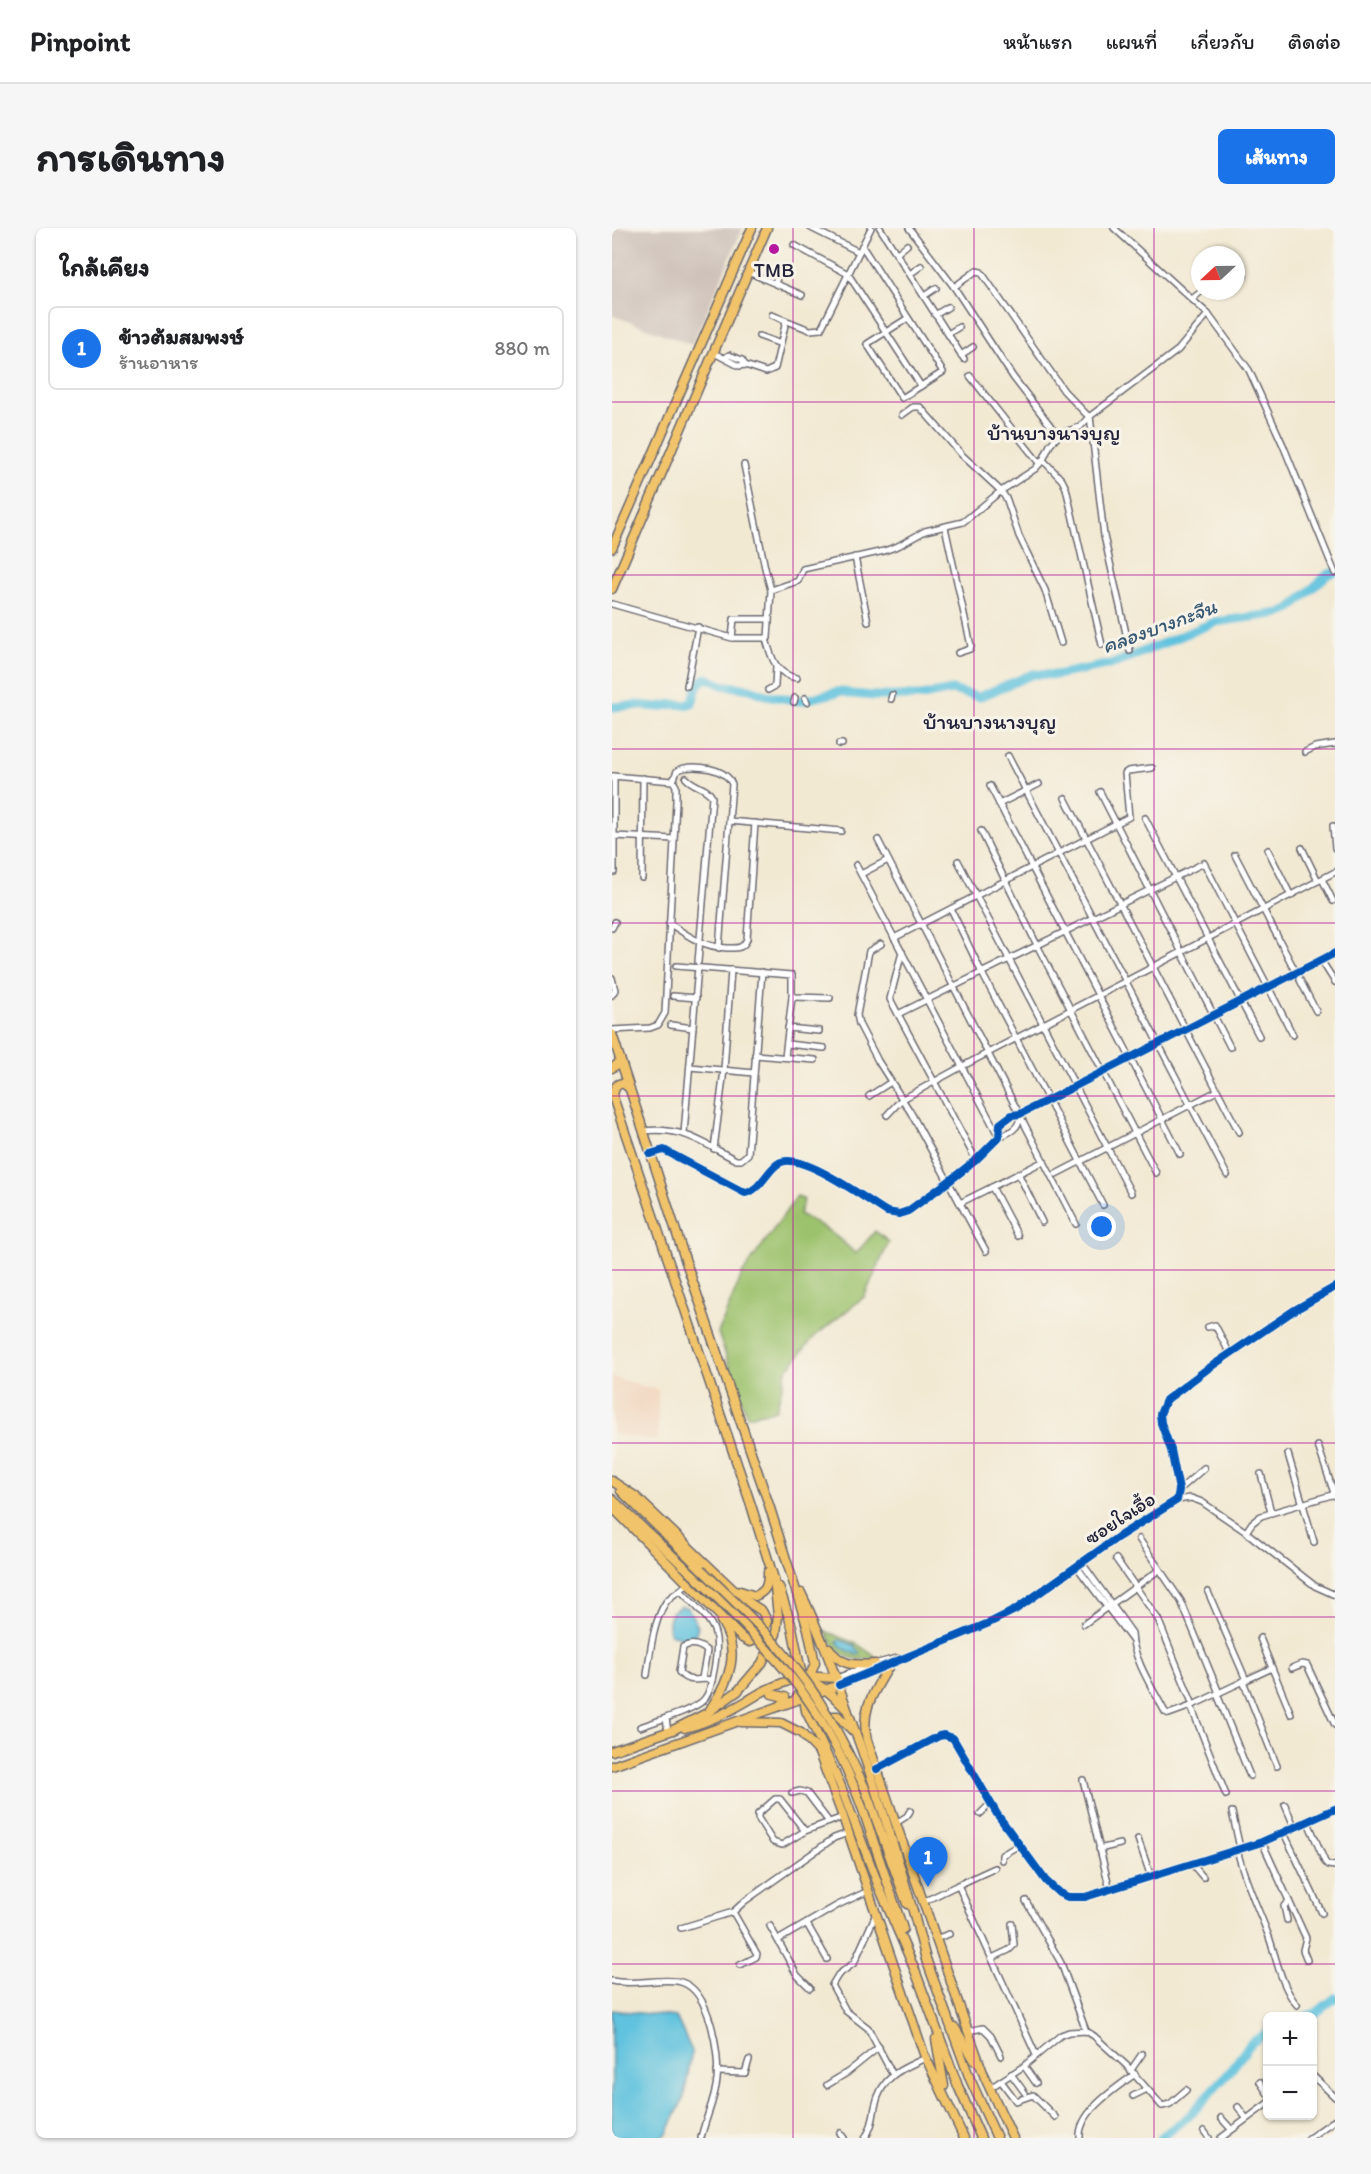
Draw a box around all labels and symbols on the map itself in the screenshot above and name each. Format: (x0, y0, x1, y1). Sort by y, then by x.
marker: TMB (767, 242, 781, 256)
north arrow (1191, 246, 1245, 300)
place label: TMB (754, 258, 794, 282)
district label: บ้านบางนางบุญ (987, 419, 1121, 446)
water label: คลองบางกะจีน (1098, 593, 1220, 658)
district label: บ้านบางนางบุญ (923, 708, 1057, 735)
your location (1087, 1212, 1116, 1241)
street label: ซอยใจเอื้อ (1080, 1485, 1160, 1550)
pin: 1 (908, 1838, 948, 1887)

